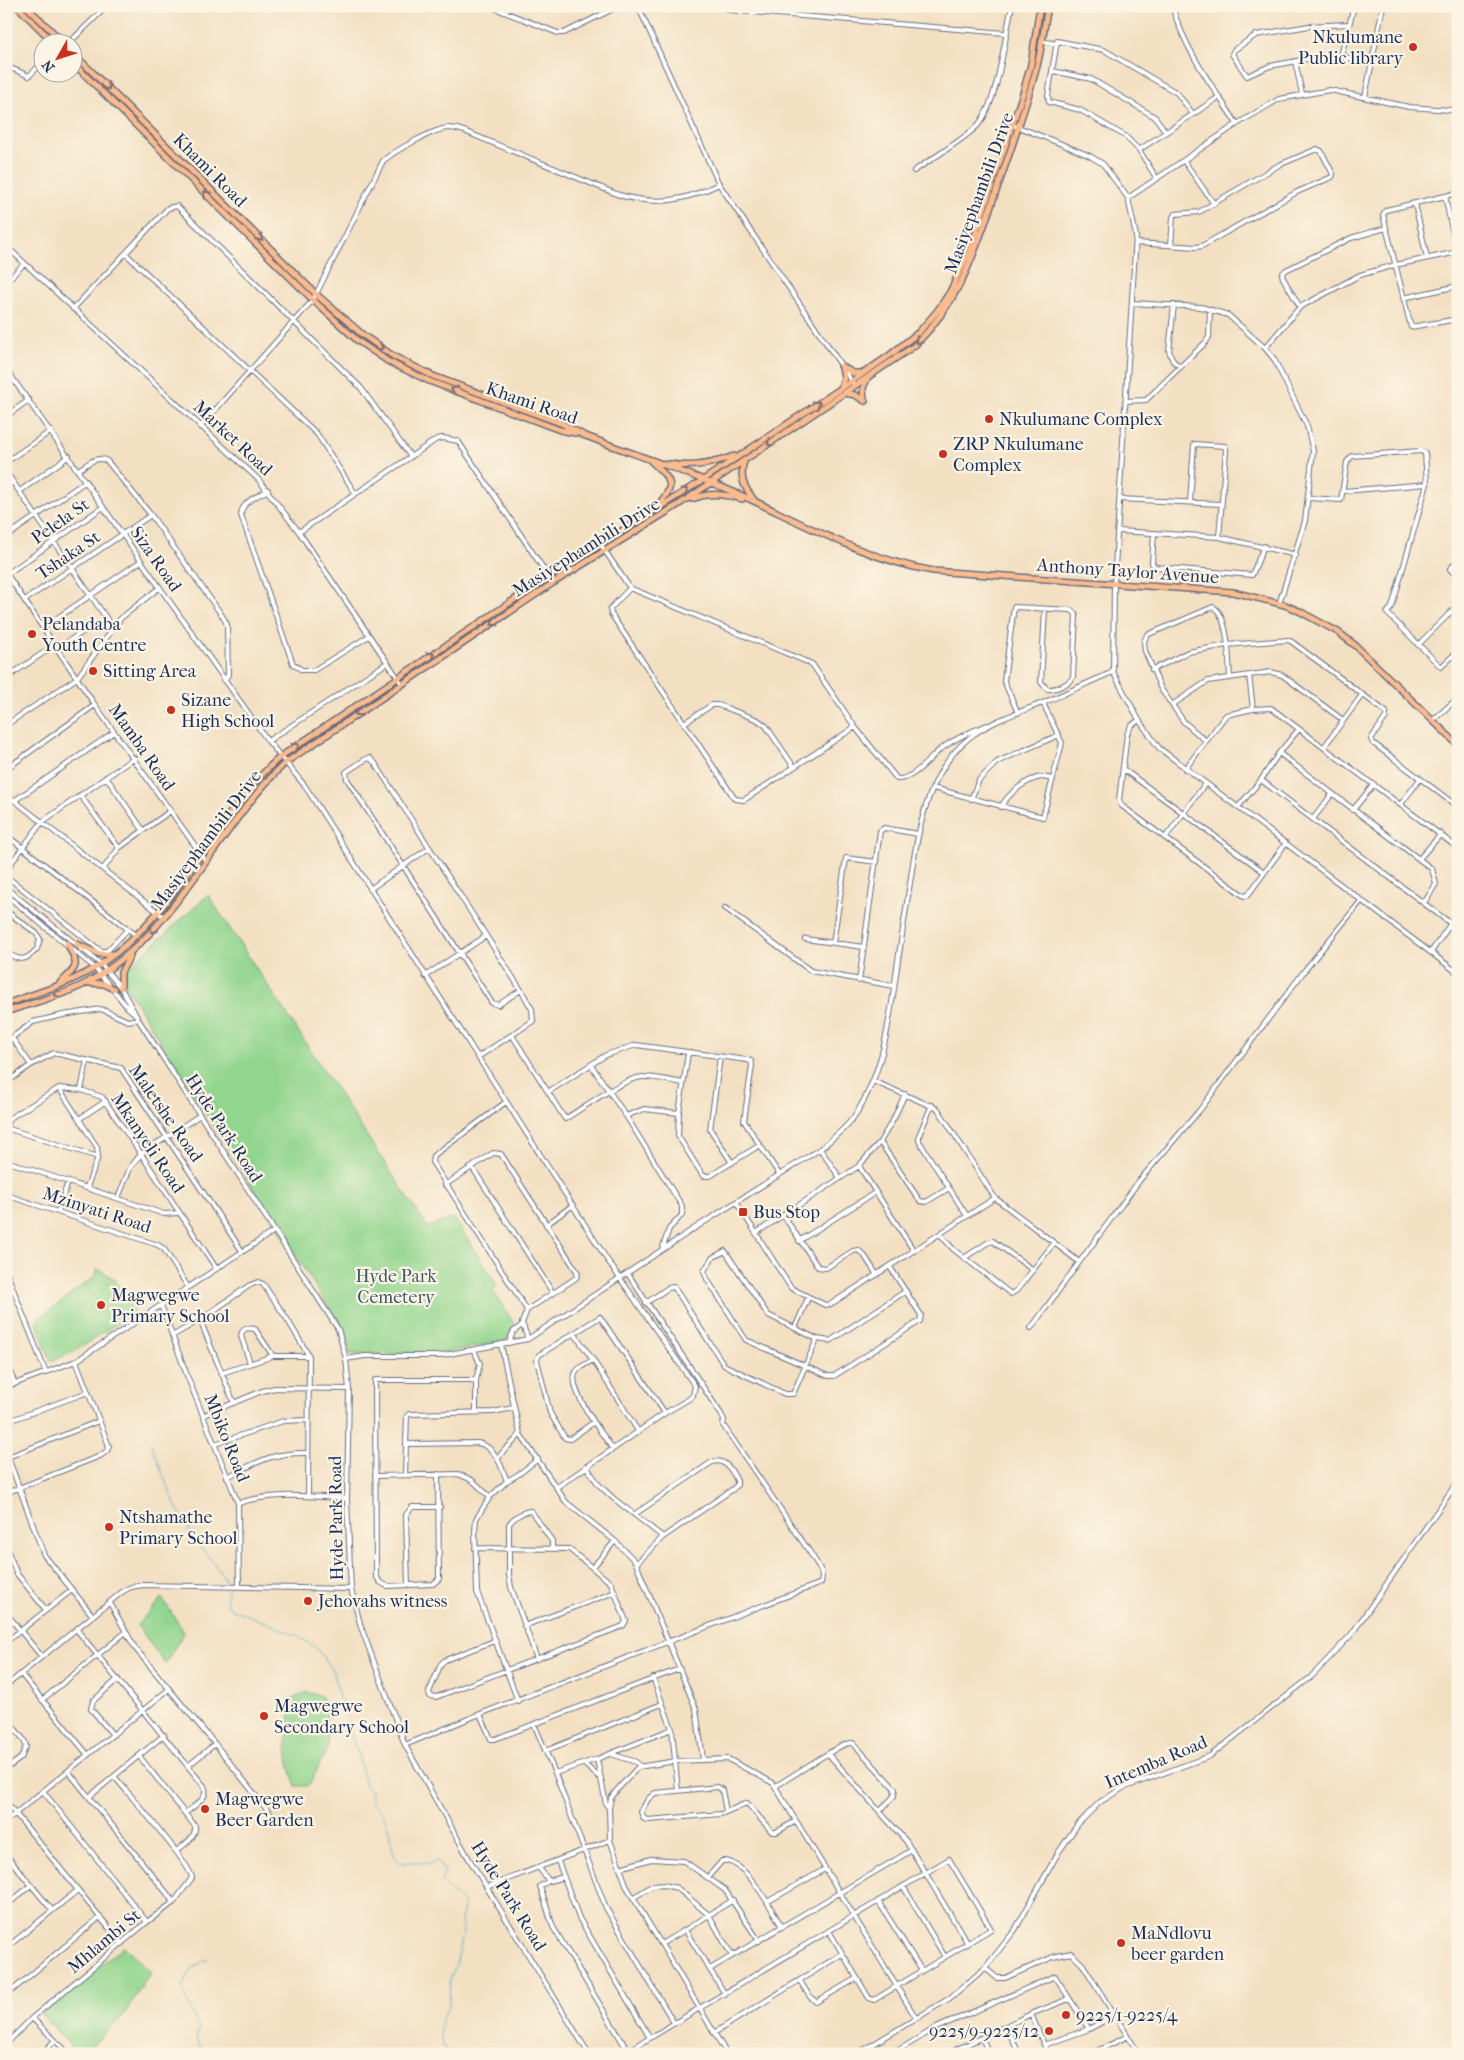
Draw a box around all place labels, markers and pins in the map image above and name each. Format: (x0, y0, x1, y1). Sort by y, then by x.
place label: Nkulumane Public library (1298, 27, 1404, 69)
marker: Nkulumane Public library (1407, 41, 1419, 53)
place label: Nkulumane Complex (999, 409, 1163, 430)
marker: Nkulumane Complex (983, 413, 995, 425)
place label: ZRP Nkulumane Complex (953, 434, 1084, 476)
marker: ZRP Nkulumane Complex (937, 448, 949, 460)
place label: Pelandaba Youth Centre (41, 614, 146, 656)
marker: Pelandaba Youth Centre (26, 628, 38, 640)
place label: Sitting Area (103, 661, 197, 682)
marker: Sitting Area (87, 665, 99, 677)
place label: Sizane High School (181, 690, 274, 732)
marker: Sizane High School (165, 704, 177, 716)
place label: Bus Stop (753, 1202, 820, 1223)
marker: Bus Stop (737, 1206, 749, 1218)
place label: Magwegwe Primary School (111, 1285, 230, 1327)
marker: Magwegwe Primary School (95, 1299, 107, 1311)
place label: Ntshamathe Primary School (119, 1507, 238, 1549)
marker: Ntshamathe Primary School (103, 1521, 115, 1533)
place label: Jehovahs witness (316, 1591, 448, 1612)
marker: Jehovahs witness (302, 1595, 314, 1607)
place label: Magwegwe Secondary School (274, 1696, 409, 1738)
marker: Magwegwe Secondary School (258, 1710, 270, 1722)
place label: Magwegwe Beer Garden (215, 1789, 314, 1831)
marker: Magwegwe Beer Garden (199, 1803, 211, 1815)
place label: MaNdlovu beer garden (1130, 1923, 1225, 1965)
marker: MaNdlovu beer garden (1115, 1937, 1127, 1949)
place label: 9225/1-9225/4 (1076, 2005, 1178, 2026)
marker: 9225/1-9225/4 (1060, 2009, 1072, 2021)
place label: 9225/9-9225/12 (929, 2021, 1039, 2042)
marker: 9225/9-9225/12 (1043, 2025, 1055, 2037)

